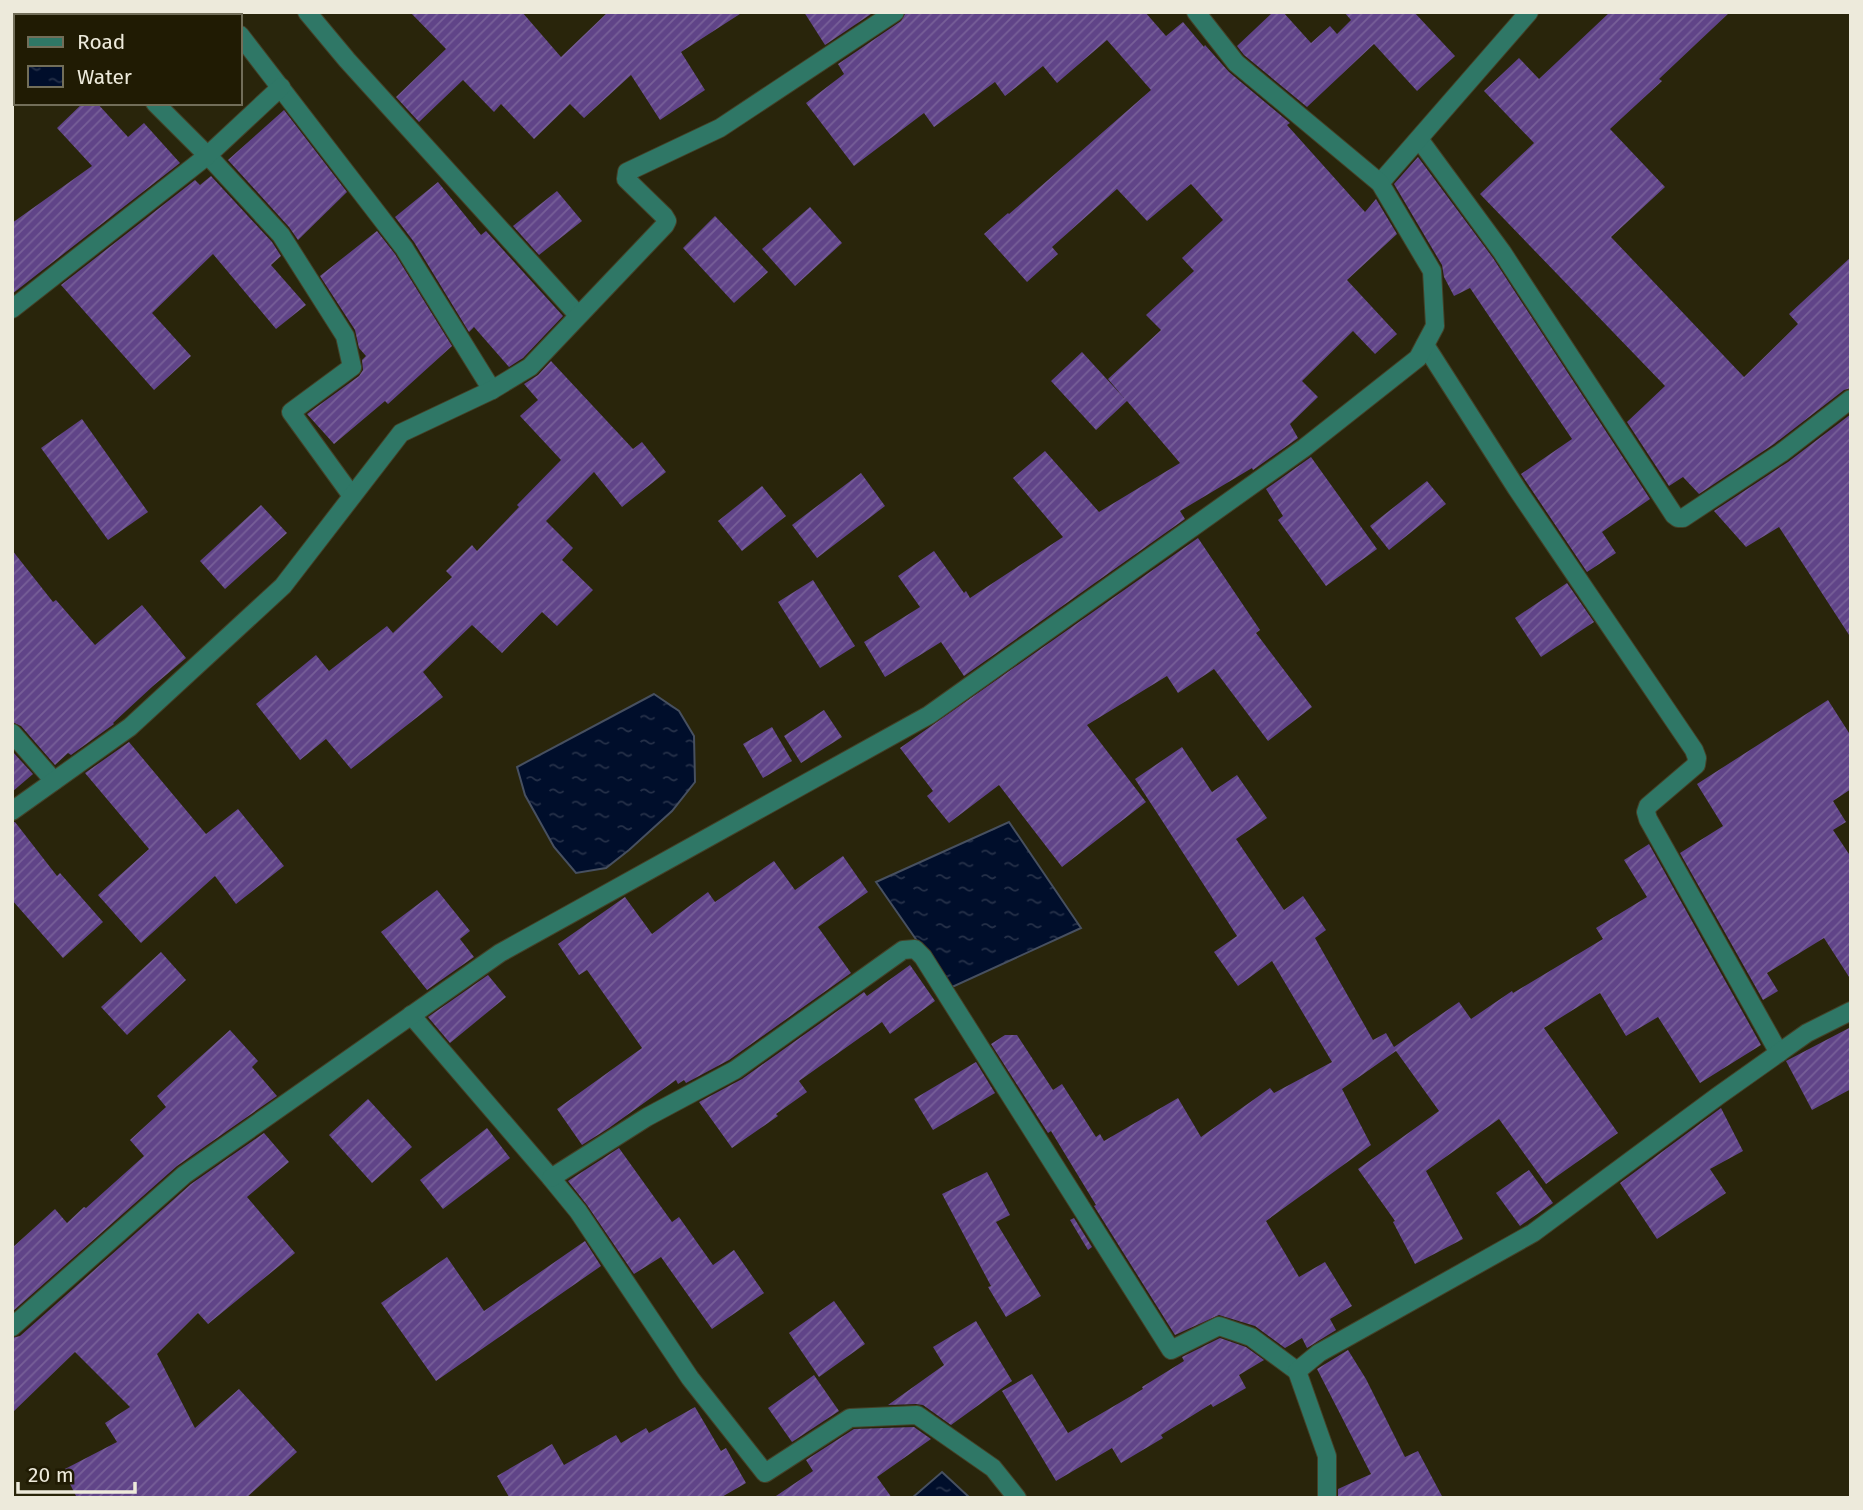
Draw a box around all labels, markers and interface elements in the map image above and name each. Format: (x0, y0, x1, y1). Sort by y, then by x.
legend (14, 14, 242, 105)
text: Road (77, 29, 125, 55)
text: Water (77, 64, 132, 90)
scale bar (18, 1450, 135, 1494)
text: 20 m (28, 1462, 74, 1488)

